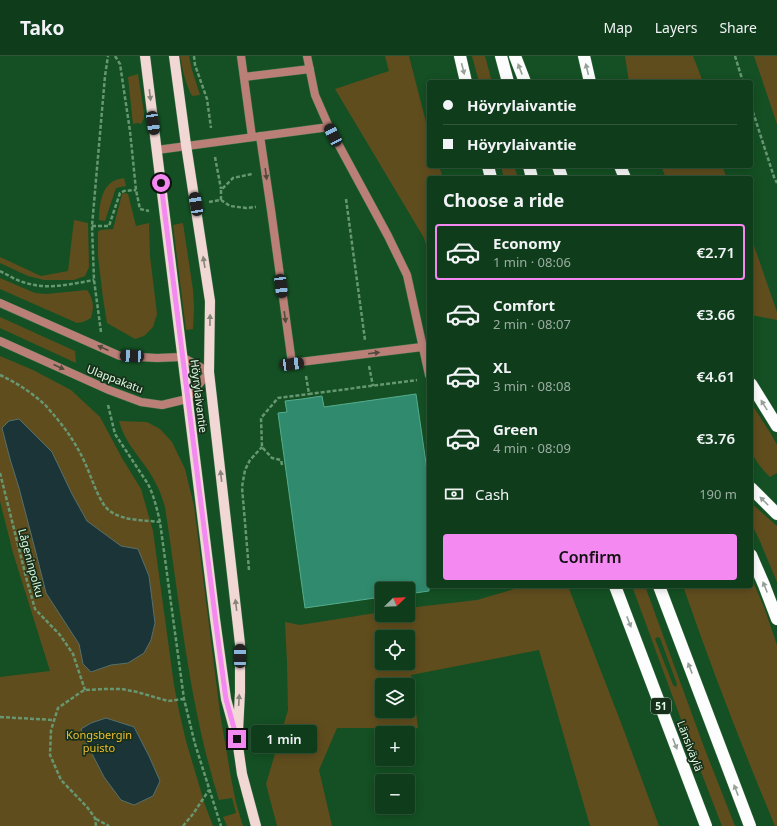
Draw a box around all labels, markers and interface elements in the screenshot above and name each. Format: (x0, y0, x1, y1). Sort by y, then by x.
text: Tako (20, 15, 64, 41)
text: Map (604, 18, 633, 37)
text: Layers (655, 18, 697, 37)
text: Share (719, 18, 757, 37)
one-way arrow (460, 63, 466, 75)
one-way arrow (516, 63, 522, 75)
one-way arrow (584, 63, 590, 75)
one-way arrow (147, 89, 153, 101)
text: Höyrylaivantie (467, 95, 577, 115)
car (145, 110, 161, 136)
car (322, 122, 344, 148)
text: Höyrylaivantie (467, 134, 577, 154)
one-way arrow (263, 168, 269, 180)
route start (152, 174, 170, 192)
text: Choose a ride (443, 188, 564, 212)
car (188, 191, 204, 217)
text: Economy (493, 233, 561, 253)
icon: car (445, 234, 481, 270)
text: €2.71 (697, 242, 735, 262)
text: 1 min · 08:06 (493, 253, 571, 271)
one-way arrow (201, 256, 207, 268)
car (274, 273, 288, 299)
text: Comfort (493, 295, 555, 315)
icon: car (445, 296, 481, 332)
text: €3.66 (697, 304, 735, 324)
one-way arrow (282, 311, 288, 323)
one-way arrow (207, 313, 213, 326)
text: 2 min · 08:07 (493, 315, 571, 333)
one-way arrow (97, 345, 108, 351)
car (120, 349, 144, 363)
one-way arrow (368, 350, 380, 356)
car (279, 357, 305, 371)
text: XL (493, 357, 511, 377)
street label: Höyrylaivantie (188, 358, 211, 433)
icon: car (445, 358, 481, 394)
street label: Ulappakatu (85, 361, 146, 396)
one-way arrow (53, 364, 64, 370)
text: €4.61 (697, 366, 735, 386)
text: 3 min · 08:08 (493, 377, 571, 395)
one-way arrow (761, 399, 768, 411)
text: Green (493, 419, 538, 439)
icon: car (445, 420, 481, 456)
text: €3.76 (697, 428, 735, 448)
text: 4 min · 08:09 (493, 439, 571, 457)
one-way arrow (218, 470, 224, 482)
icon: cash (443, 483, 465, 505)
text: Cash (475, 484, 509, 504)
text: 190 m (699, 485, 737, 503)
one-way arrow (759, 496, 769, 506)
street label: Lågeninpolku (15, 527, 48, 599)
button: Confirm (443, 534, 737, 580)
one-way arrow (761, 580, 767, 592)
north arrow (375, 582, 415, 622)
map controls (375, 582, 415, 814)
one-way arrow (233, 599, 239, 611)
one-way arrow (626, 617, 632, 629)
button: locate (375, 630, 415, 670)
car (234, 644, 246, 668)
one-way arrow (687, 661, 693, 673)
button: layers (375, 678, 415, 718)
one-way arrow (236, 694, 243, 706)
road number: 51 (651, 698, 671, 714)
street label: Länsiväylä (674, 718, 707, 773)
callout: 1 min (251, 725, 317, 753)
button: + (375, 726, 415, 766)
park label: Kongsbergin puisto (66, 727, 132, 755)
route end (228, 730, 246, 748)
text: 1 min (266, 730, 302, 748)
one-way arrow (672, 738, 678, 750)
button: − (375, 774, 415, 814)
one-way arrow (733, 783, 739, 795)

